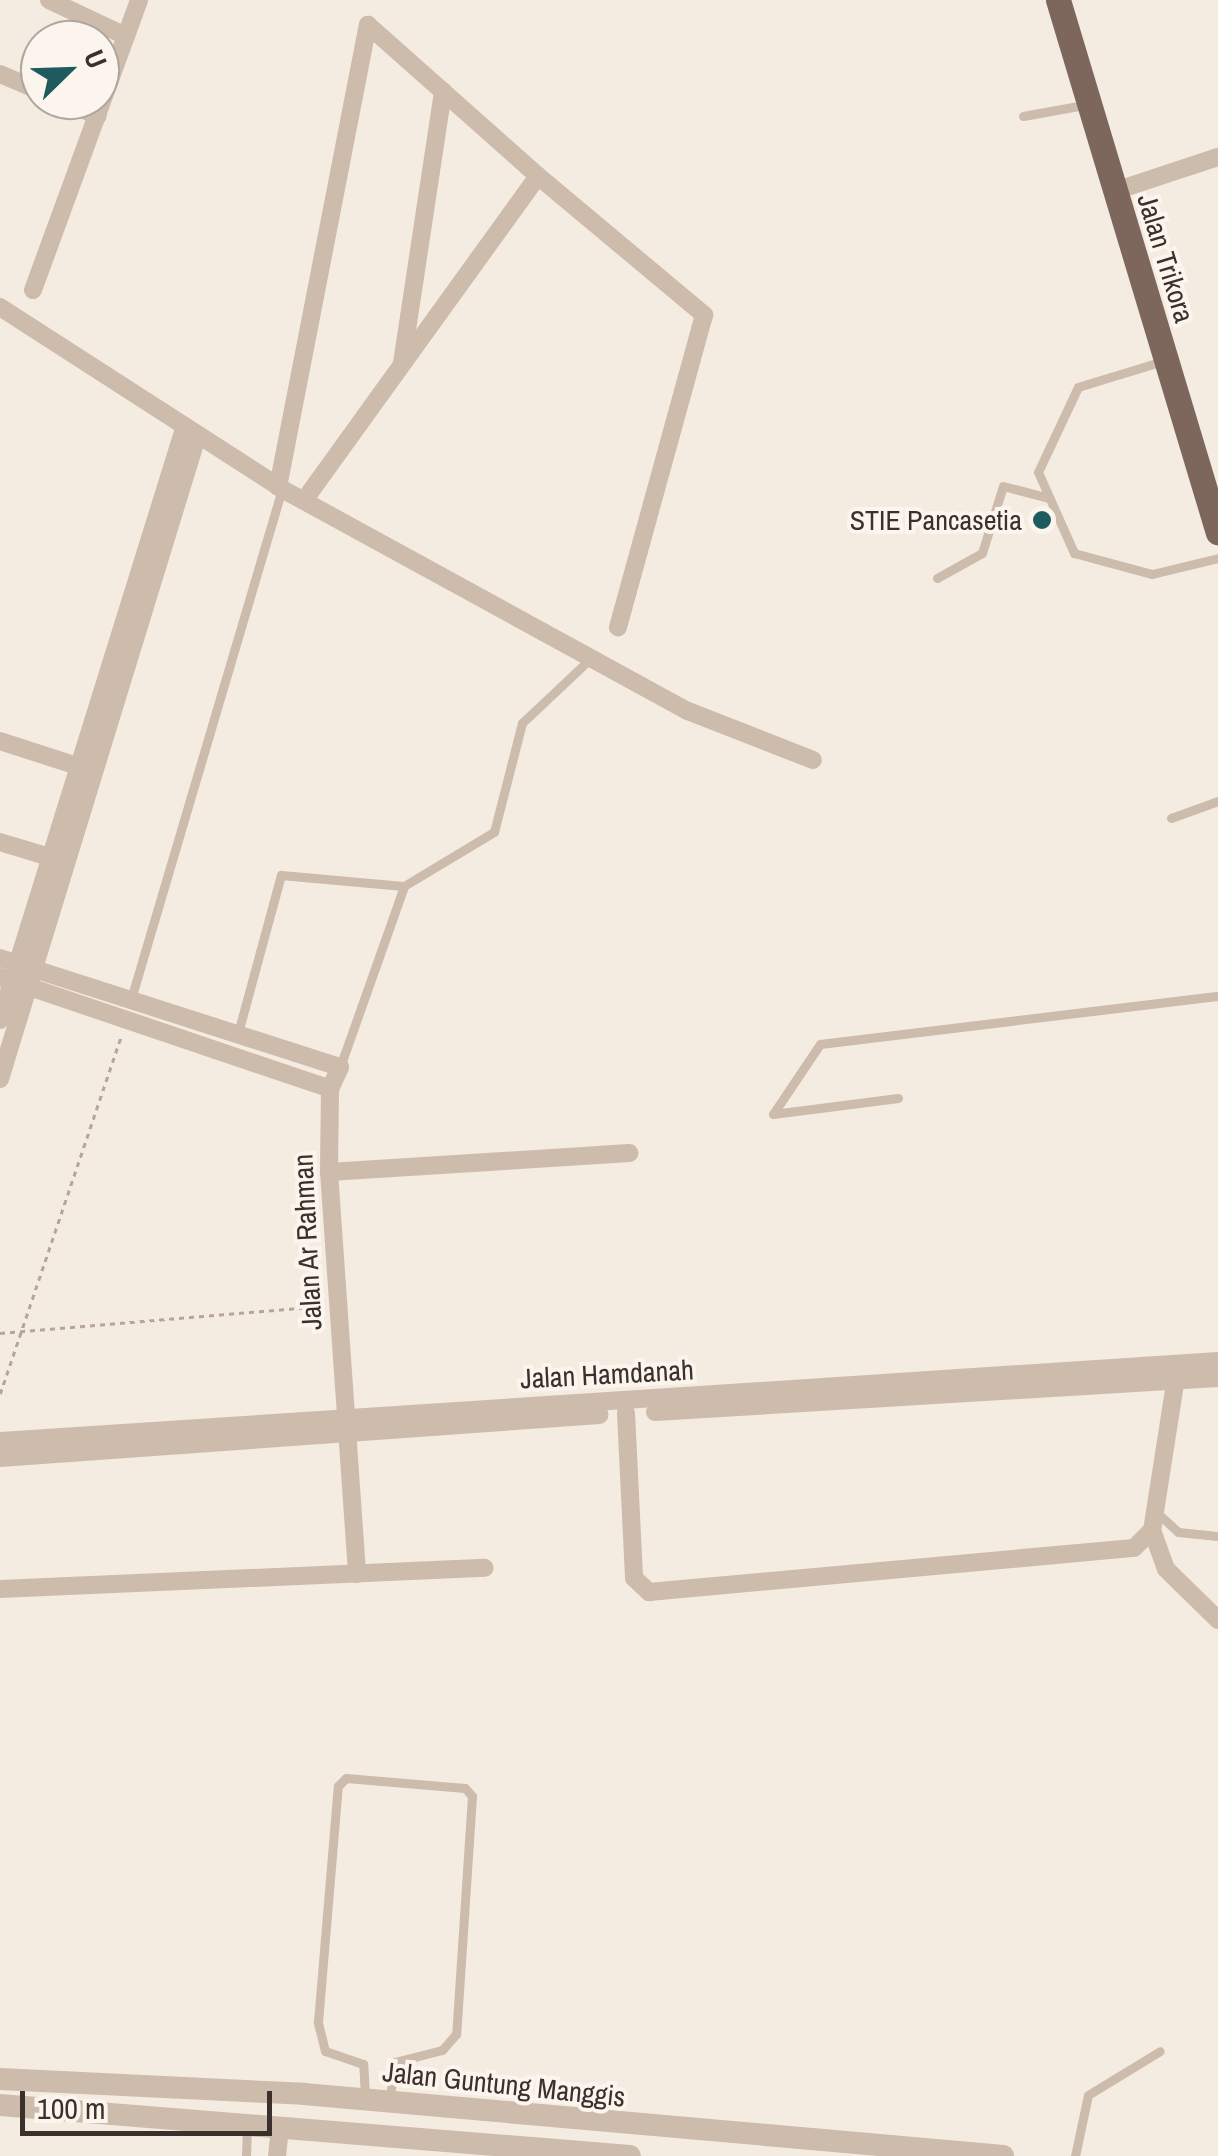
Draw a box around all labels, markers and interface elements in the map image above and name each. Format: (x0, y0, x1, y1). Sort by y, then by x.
north arrow (20, 20, 120, 120)
text: U (75, 44, 116, 74)
street label: Jalan Trikora (1130, 189, 1202, 327)
place label: STIE Pancasetia (850, 503, 1022, 537)
marker: STIE Pancasetia (1031, 509, 1053, 531)
street label: Jalan Ar Rahman (286, 1153, 328, 1331)
street label: Jalan Hamdanah (519, 1353, 695, 1395)
street label: Jalan Guntung Manggis (381, 2055, 627, 2113)
scale bar (25, 2071, 278, 2133)
text: 100 m (37, 2088, 105, 2128)

